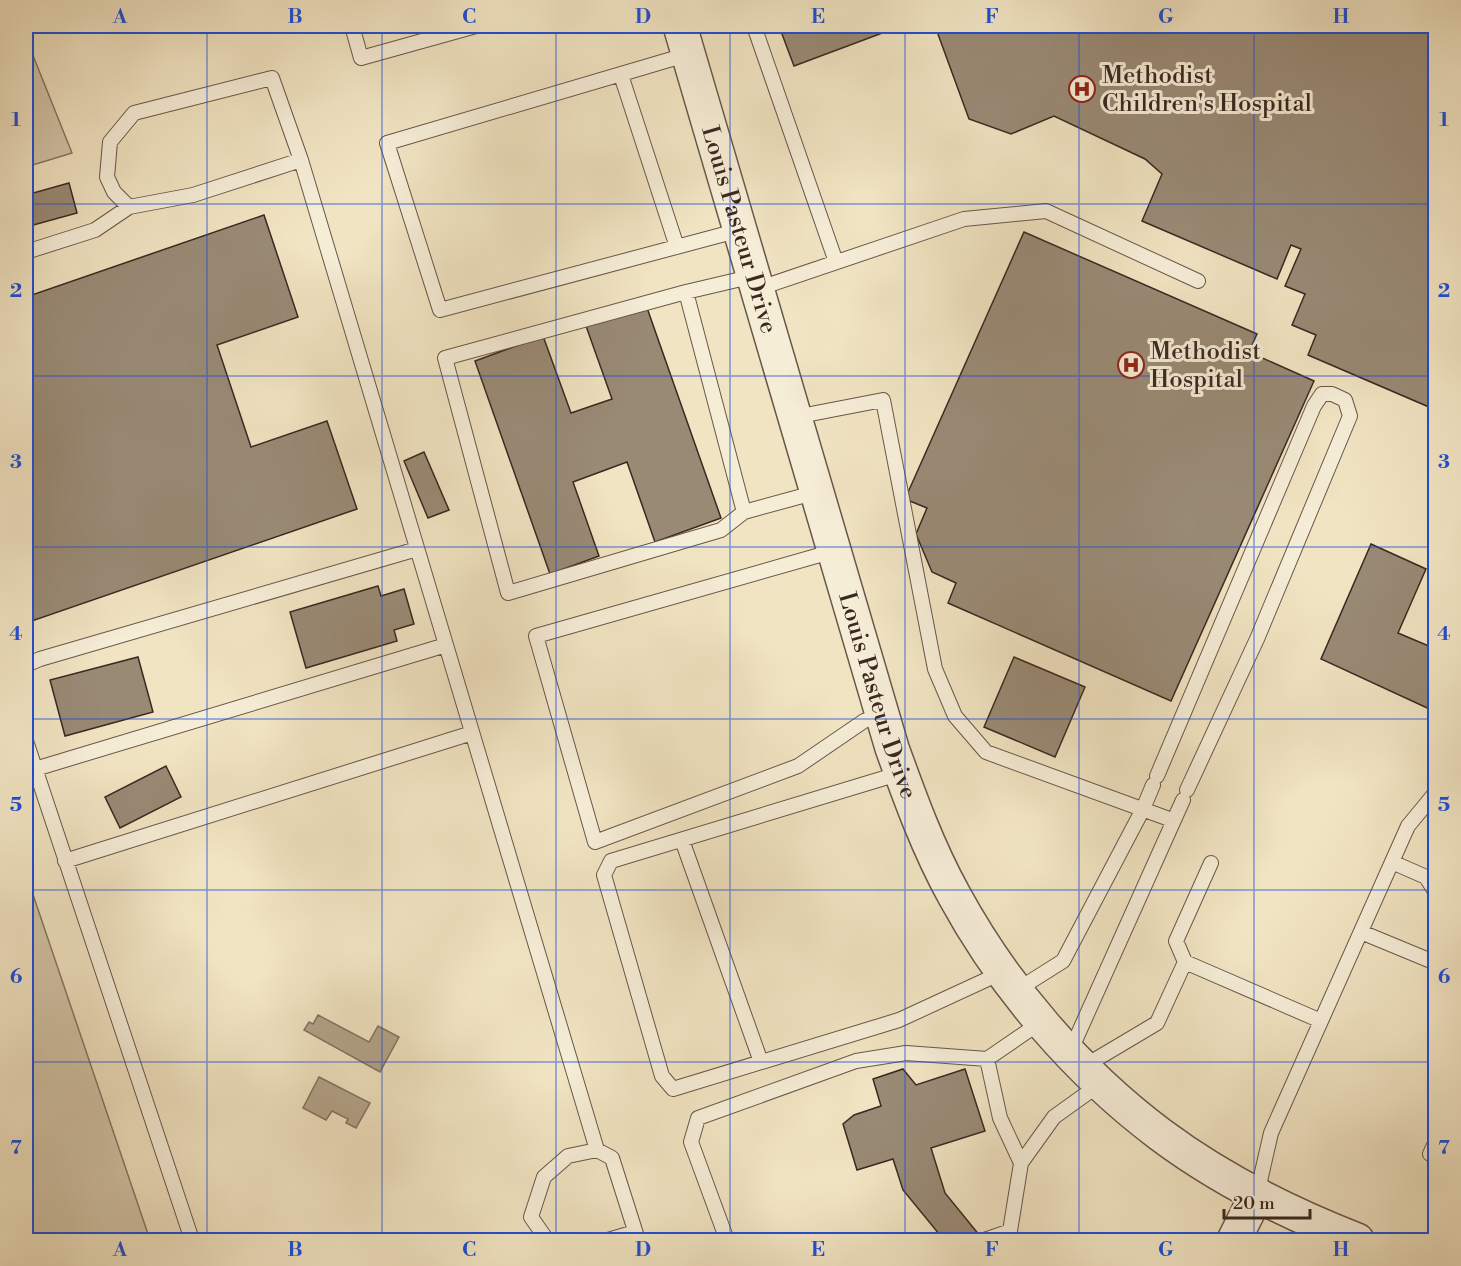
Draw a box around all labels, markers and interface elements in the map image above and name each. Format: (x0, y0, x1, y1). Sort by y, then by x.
text: A (112, 5, 128, 30)
text: B (287, 5, 303, 30)
text: C (462, 5, 476, 30)
text: D (635, 5, 651, 30)
text: E (811, 5, 825, 30)
text: F (985, 5, 999, 30)
text: G (1158, 5, 1174, 30)
text: H (1333, 5, 1350, 30)
place label: Methodist Children's Hospital (1102, 61, 1312, 119)
hospital icon: Methodist Children's Hospital (1067, 74, 1097, 104)
text: 1 (11, 108, 21, 133)
text: 1 (1439, 108, 1449, 133)
street label: Louis Pasteur Drive (694, 122, 783, 337)
text: 2 (10, 279, 22, 304)
text: 2 (1438, 279, 1450, 304)
place label: Methodist Hospital (1150, 337, 1261, 395)
hospital icon: Methodist Hospital (1116, 350, 1146, 380)
text: 3 (10, 450, 22, 475)
text: 3 (1438, 450, 1450, 475)
street label: Louis Pasteur Drive (831, 589, 923, 803)
text: 4 (9, 622, 23, 647)
text: 4 (1437, 622, 1451, 647)
text: 5 (10, 793, 22, 818)
text: 5 (1438, 793, 1450, 818)
text: 6 (10, 965, 23, 990)
text: 6 (1438, 965, 1451, 990)
text: 7 (10, 1136, 22, 1161)
text: 7 (1438, 1136, 1450, 1161)
scale bar (1224, 1182, 1310, 1220)
text: 20 m (1233, 1192, 1275, 1215)
text: A (112, 1238, 128, 1263)
text: B (287, 1238, 303, 1263)
text: C (462, 1238, 476, 1263)
text: D (635, 1238, 651, 1263)
text: E (811, 1238, 825, 1263)
text: F (985, 1238, 999, 1263)
text: G (1158, 1238, 1174, 1263)
text: H (1333, 1238, 1350, 1263)

